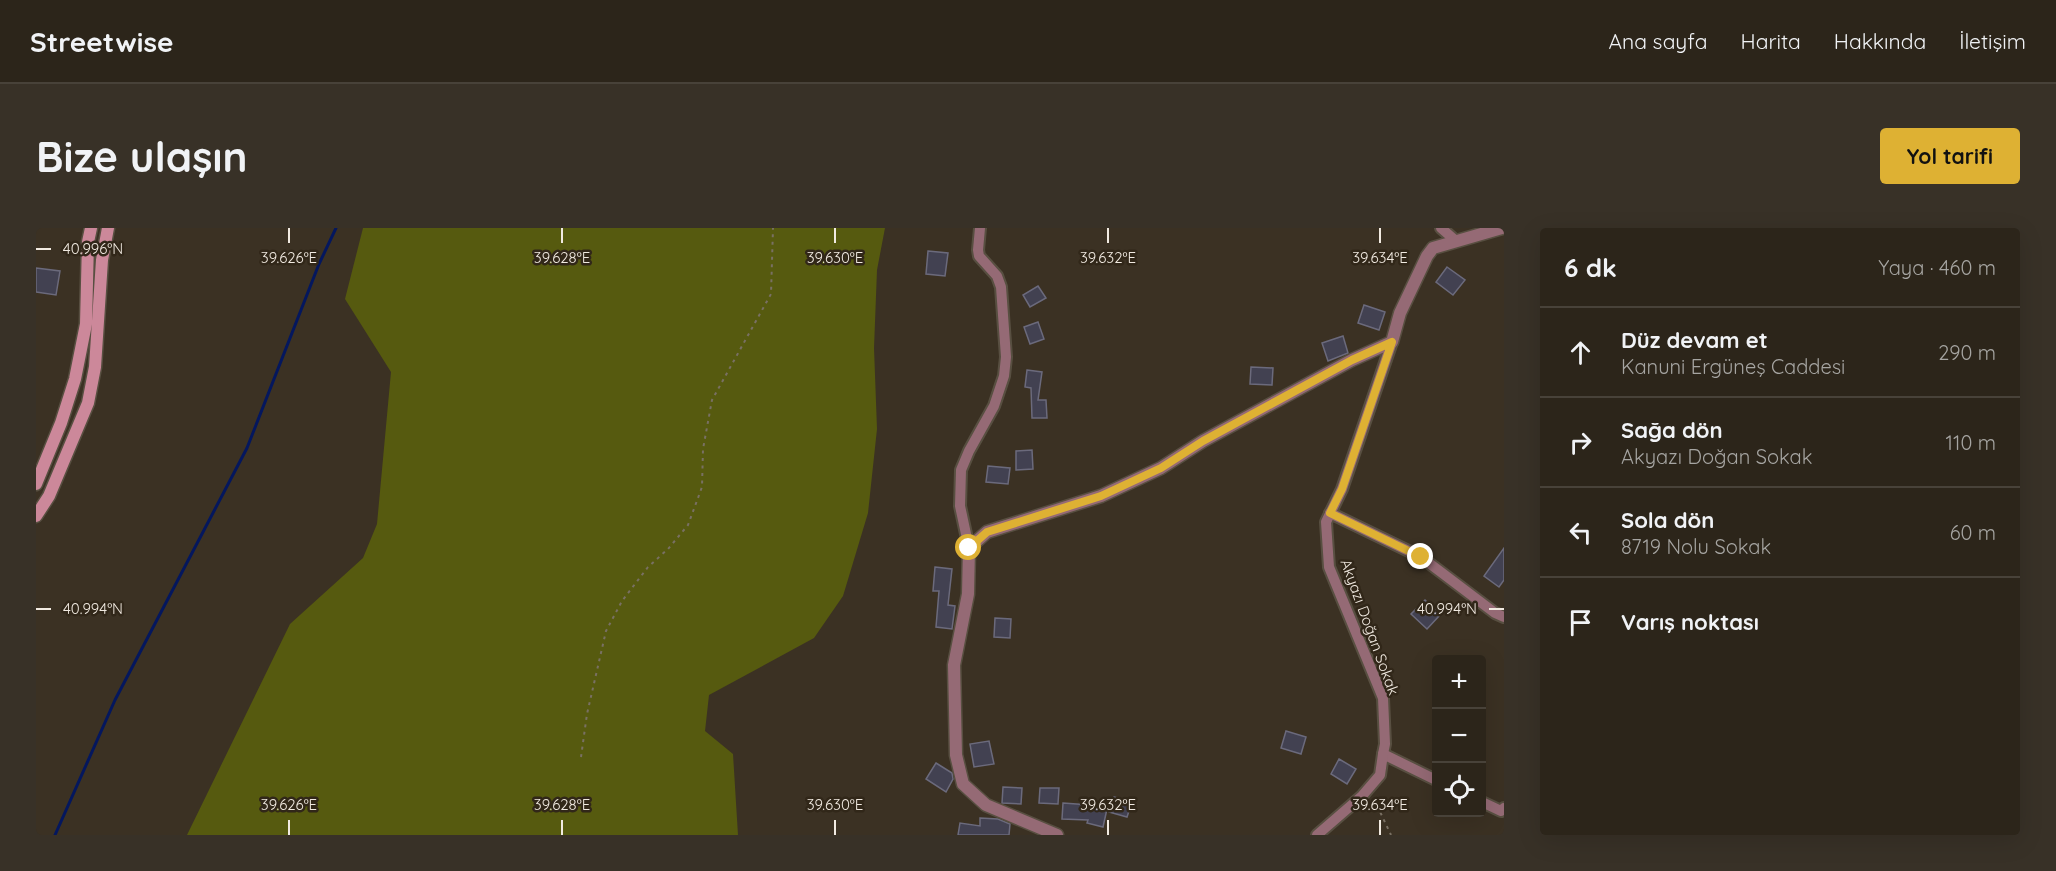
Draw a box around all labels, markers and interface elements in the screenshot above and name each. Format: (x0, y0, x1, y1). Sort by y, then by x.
text: Streetwise (30, 24, 173, 59)
text: Ana sayfa (1608, 28, 1708, 54)
text: Harita (1741, 28, 1801, 54)
text: Hakkında (1834, 28, 1926, 54)
text: İletişim (1959, 28, 2026, 54)
button: Yol tarifi (1880, 128, 2020, 184)
text: Bize ulaşın (36, 130, 247, 183)
text: 40.996°N (63, 239, 123, 258)
text: 39.626°E (261, 248, 317, 267)
text: 39.628°E (534, 248, 590, 267)
text: 39.630°E (807, 248, 863, 267)
text: 39.632°E (1080, 248, 1136, 267)
text: 39.634°E (1352, 248, 1408, 267)
text: 6 dk (1564, 251, 1617, 284)
text: Yaya · 460 m (1878, 255, 1996, 280)
text: Düz devam et (1621, 326, 1768, 354)
icon: ahead (1564, 336, 1597, 369)
text: 290 m (1938, 340, 1996, 365)
text: Kanuni Ergüneş Caddesi (1621, 354, 1845, 379)
text: Sağa dön (1621, 416, 1723, 444)
icon: right (1564, 426, 1597, 459)
text: 110 m (1946, 430, 1996, 455)
text: Akyazı Doğan Sokak (1621, 444, 1812, 469)
text: Sola dön (1621, 506, 1714, 534)
icon: left (1564, 516, 1597, 549)
text: 60 m (1950, 520, 1996, 545)
route start (955, 534, 981, 560)
text: 8719 Nolu Sokak (1621, 534, 1771, 559)
route end (1407, 543, 1433, 569)
street label: Akyazı Doğan Sokak (1337, 556, 1403, 698)
text: 40.994°N (63, 599, 123, 618)
text: 40.994°N (1417, 599, 1477, 618)
icon: arrive (1564, 606, 1597, 639)
text: Varış noktası (1621, 608, 1759, 636)
map controls (1432, 655, 1486, 817)
button: + (1432, 655, 1486, 709)
button: − (1432, 709, 1486, 763)
button: locate (1432, 763, 1486, 817)
text: 39.626°E (261, 795, 317, 814)
text: 39.628°E (534, 795, 590, 814)
text: 39.630°E (807, 795, 863, 814)
text: 39.632°E (1080, 795, 1136, 814)
text: 39.634°E (1352, 795, 1408, 814)

